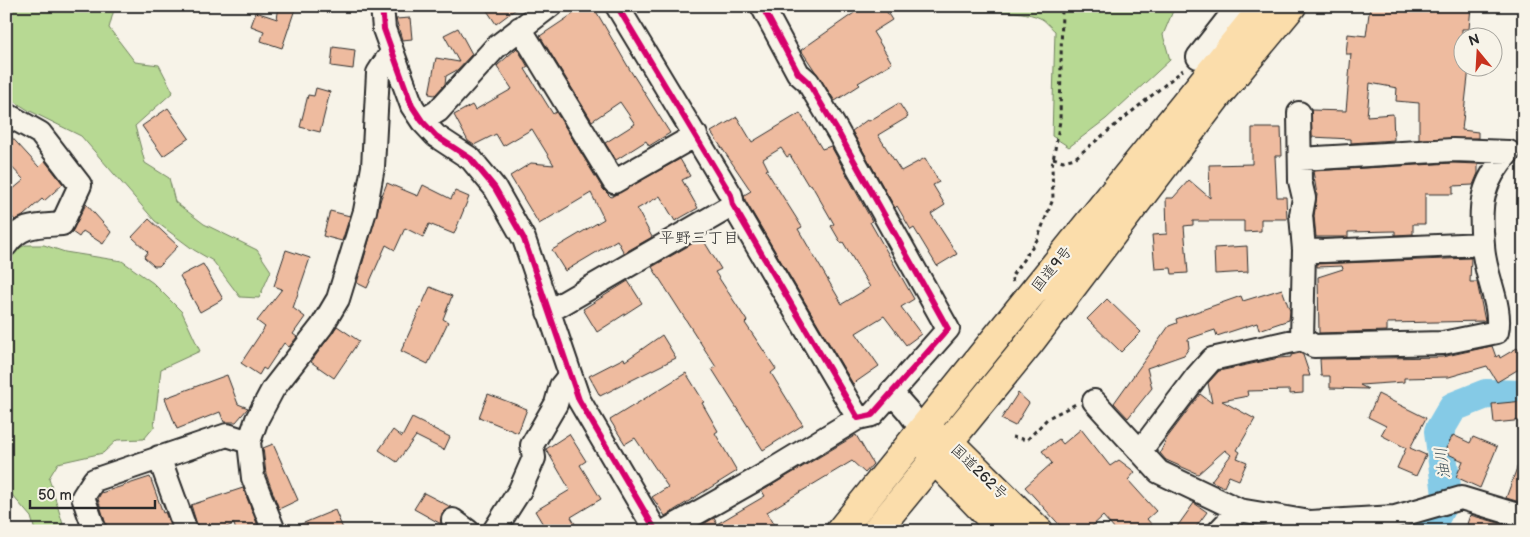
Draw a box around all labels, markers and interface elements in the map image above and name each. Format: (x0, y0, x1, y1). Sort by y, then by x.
north arrow (1452, 28, 1502, 78)
text: N (1467, 30, 1482, 50)
district label: 平野三丁目 (659, 229, 739, 248)
street label: 国道9号 (1028, 242, 1076, 296)
street label: 国道262号 (947, 440, 1011, 504)
water label: 油川 (1432, 446, 1454, 480)
scale bar (30, 477, 155, 509)
text: 50 m (38, 486, 72, 505)

